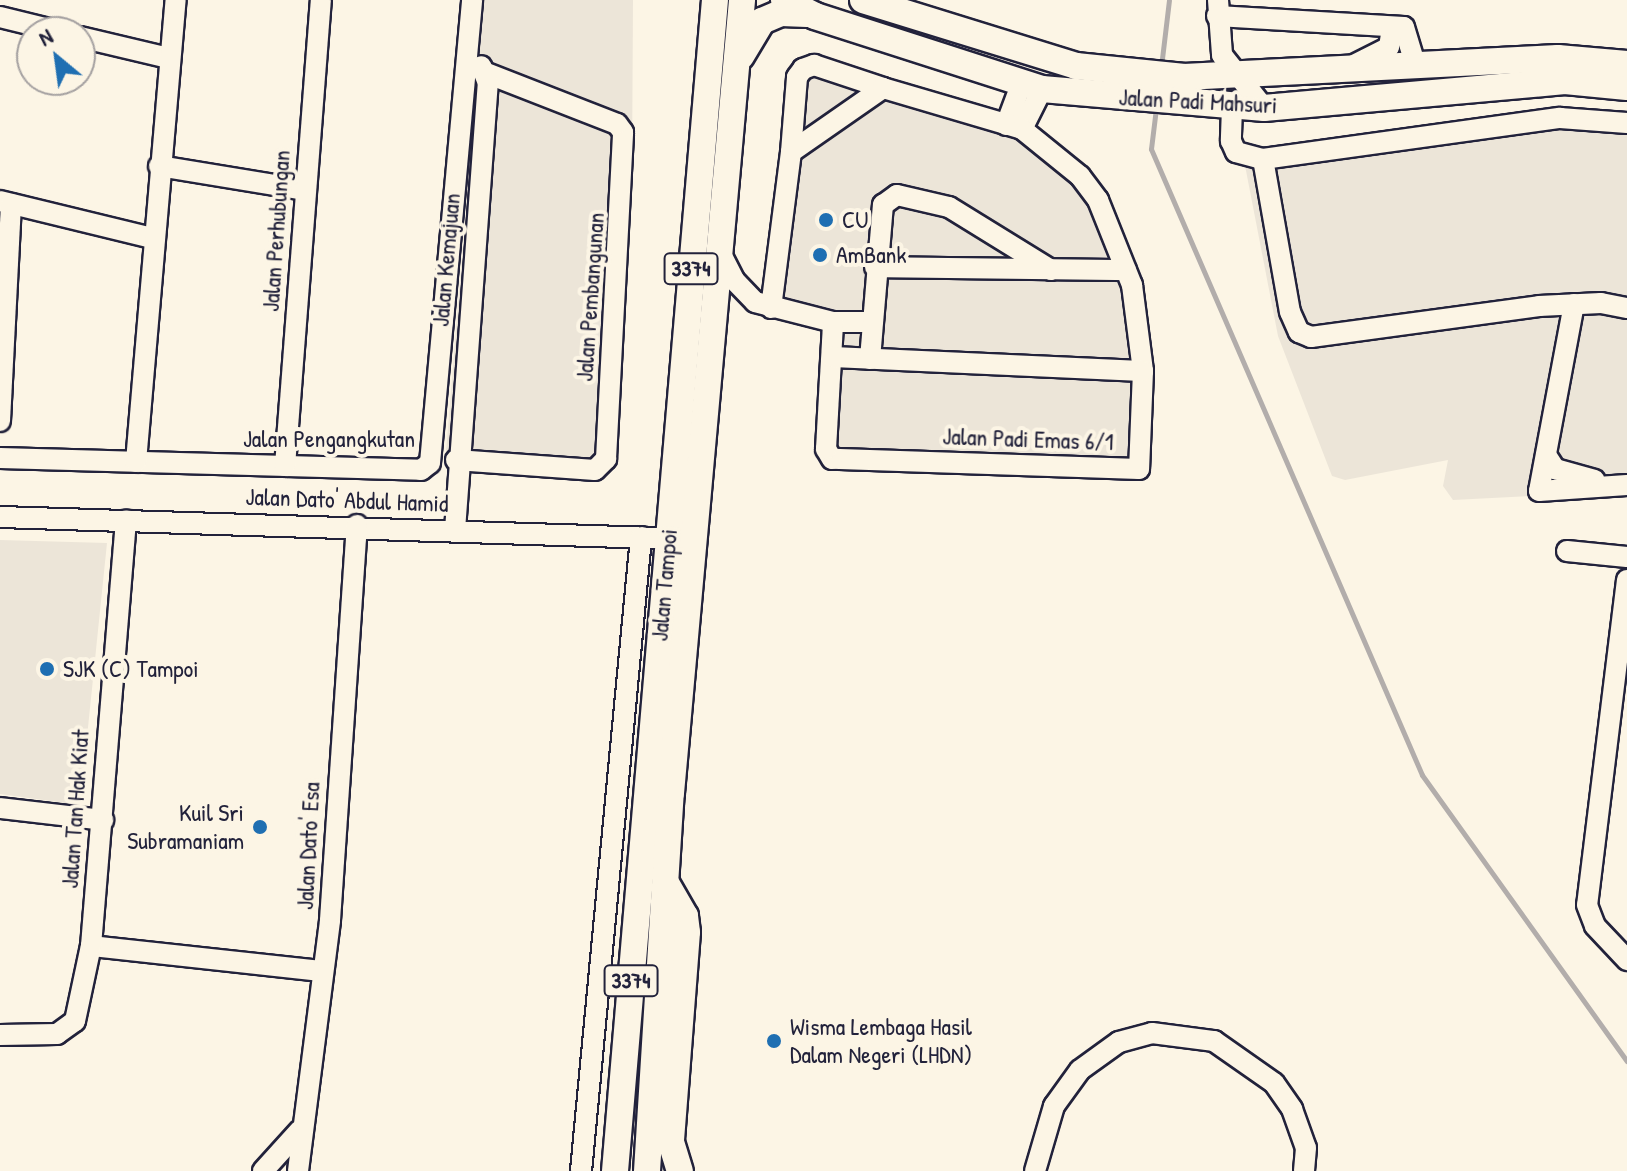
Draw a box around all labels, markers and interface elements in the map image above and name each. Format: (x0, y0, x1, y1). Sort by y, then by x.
north arrow (16, 16, 96, 96)
text: N (33, 21, 58, 53)
street label: Jalan Padi Mahsuri (1118, 82, 1278, 120)
street label: Jalan Perhubungan (256, 149, 296, 313)
street label: Jalan Kemajuan (426, 192, 466, 328)
place label: CU (842, 206, 868, 234)
marker: CU (817, 211, 835, 229)
street label: Jalan Pembangunan (570, 212, 610, 382)
place label: AmBank (836, 241, 906, 269)
marker: AmBank (811, 246, 829, 264)
road number: 3374 (663, 251, 719, 287)
street label: Jalan Padi Emas 6/1 (942, 422, 1114, 456)
street label: Jalan Pengangkutan (243, 425, 415, 453)
street label: Jalan Dato' Abdul Hamid (245, 482, 449, 518)
street label: Jalan Tampoi (645, 528, 683, 642)
place label: SJK (C) Tampoi (63, 655, 199, 683)
marker: SJK (C) Tampoi (38, 660, 56, 678)
street label: Jalan Tan Hak Kiat (55, 729, 95, 889)
street label: Jalan Dato' Esa (290, 781, 326, 911)
place label: Kuil Sri Subramaniam (127, 799, 244, 855)
marker: Kuil Sri Subramaniam (251, 818, 269, 836)
road number: 3374 (603, 963, 659, 999)
place label: Wisma Lembaga Hasil Dalam Negeri (LHDN) (790, 1013, 972, 1069)
marker: Wisma Lembaga Hasil Dalam Negeri (LHDN) (765, 1032, 783, 1050)

